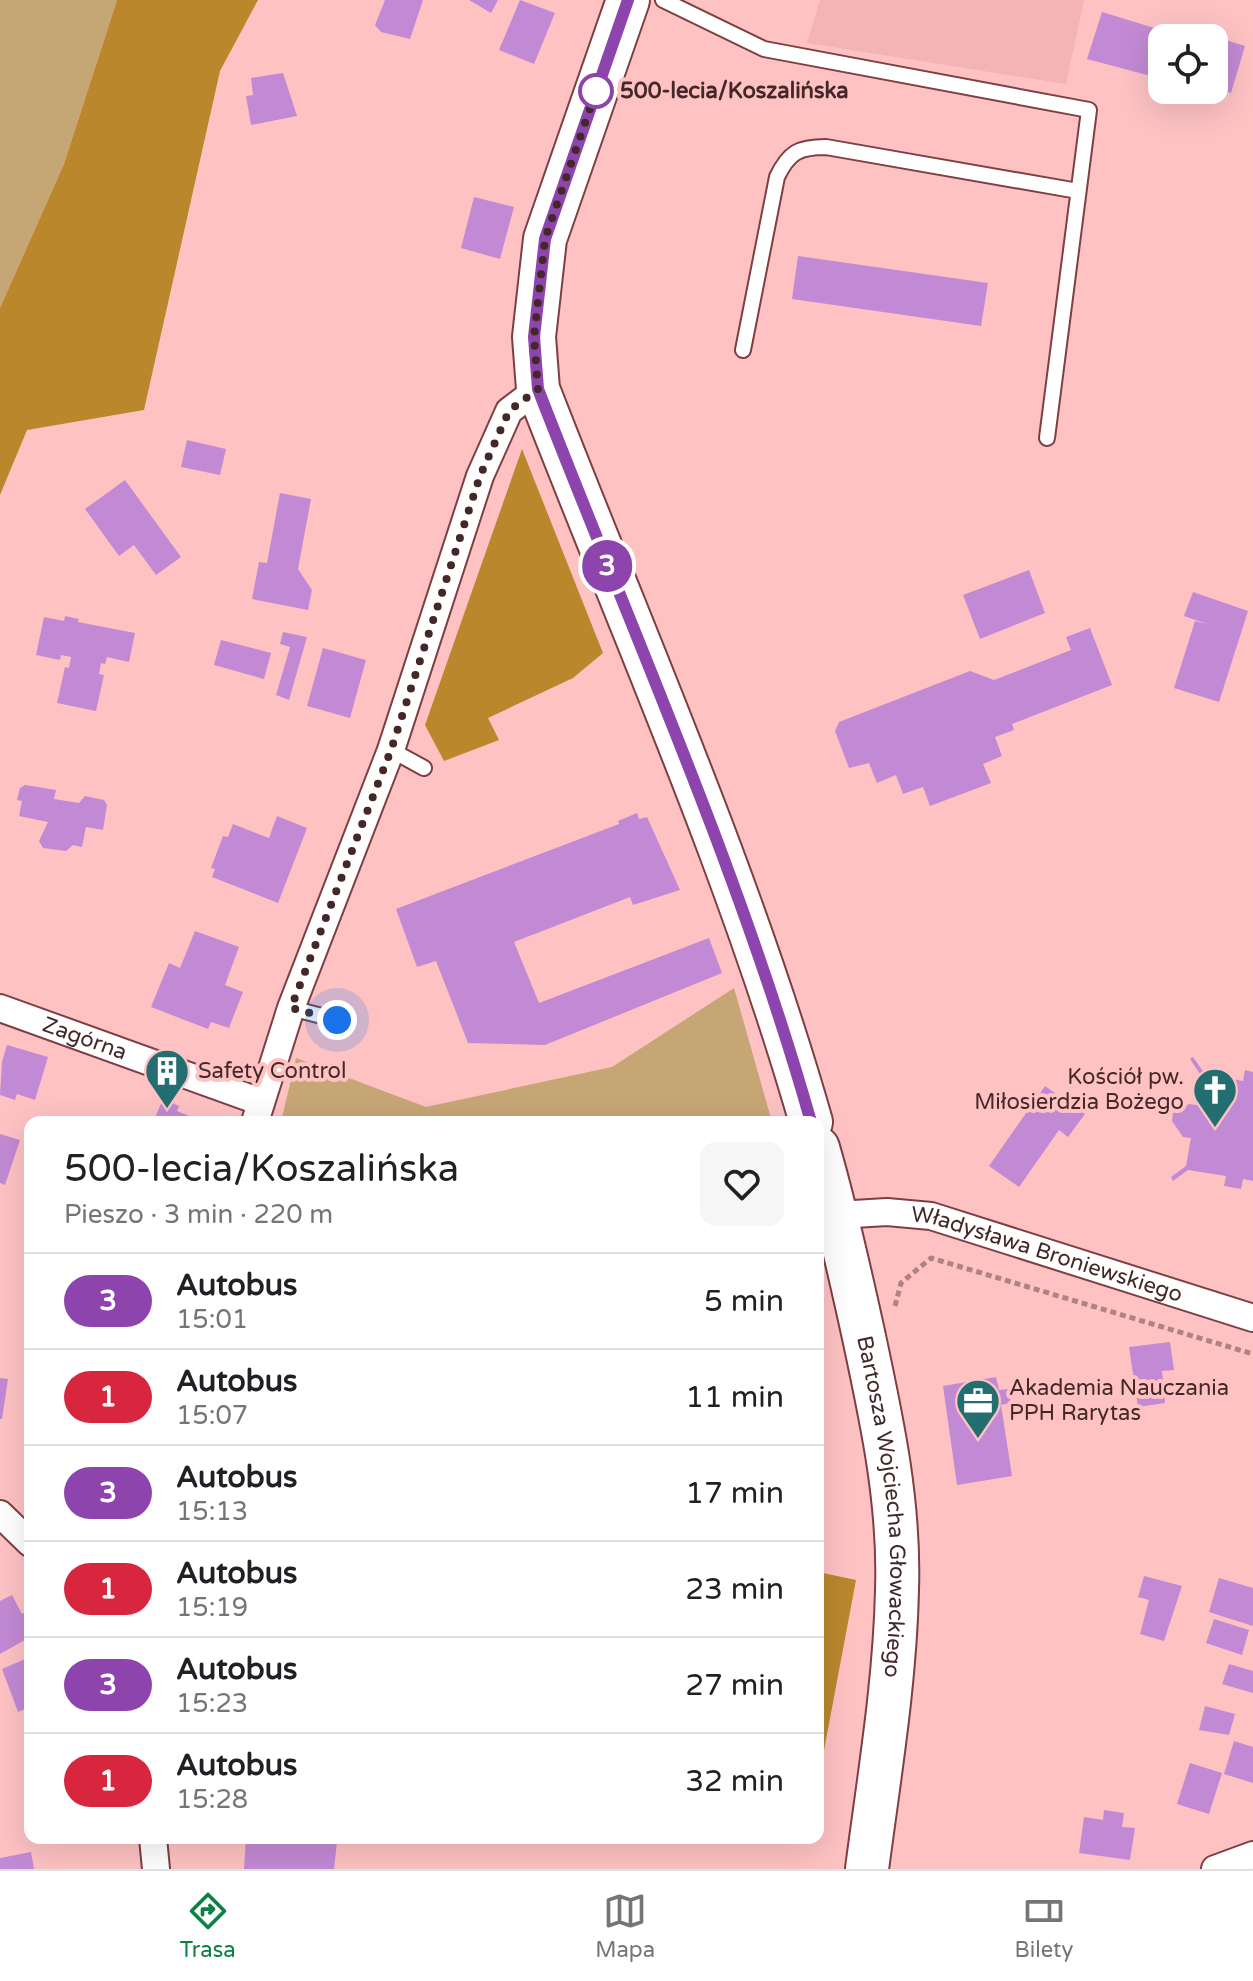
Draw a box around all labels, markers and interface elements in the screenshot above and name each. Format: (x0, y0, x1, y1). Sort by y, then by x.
map controls (1148, 24, 1228, 104)
button: locate (1148, 24, 1228, 104)
marker: 500-lecia/Koszalińska (579, 74, 613, 108)
place label: 500-lecia/Koszalińska (620, 78, 849, 104)
line badge: 3 (581, 540, 633, 592)
text: 3 (598, 549, 616, 583)
your location (317, 1000, 357, 1040)
street label: Zagórna (39, 1011, 130, 1066)
building icon: Safety Control (143, 1047, 191, 1110)
place label: Safety Control (198, 1058, 346, 1084)
place label: Kościół pw. Miłosierdzia Bożego (974, 1064, 1184, 1115)
church icon: Kościół pw. Miłosierdzia Bożego (1191, 1066, 1239, 1129)
button: heart (700, 1142, 784, 1226)
text: 500-lecia/Koszalińska (64, 1146, 459, 1192)
text: Pieszo · 3 min · 220 m (64, 1199, 333, 1230)
street label: Władysława Broniewskiego (910, 1201, 1186, 1308)
text: Autobus (176, 1267, 297, 1304)
text: 5 min (704, 1283, 784, 1320)
text: 3 (99, 1284, 117, 1318)
text: 15:01 (176, 1304, 248, 1335)
street label: Bartosza Wojciecha Głowackiego (851, 1333, 910, 1679)
text: Autobus (176, 1363, 297, 1400)
place label: Akademia Nauczania PPH Rarytas (1009, 1375, 1229, 1426)
office icon: Akademia Nauczania PPH Rarytas (954, 1377, 1002, 1440)
text: 11 min (685, 1379, 784, 1416)
text: 1 (99, 1380, 117, 1414)
text: 15:07 (176, 1400, 248, 1431)
text: Autobus (176, 1459, 297, 1496)
text: 17 min (685, 1475, 784, 1512)
text: 3 (99, 1476, 117, 1510)
text: 15:13 (176, 1496, 248, 1527)
text: Autobus (176, 1555, 297, 1592)
text: 23 min (685, 1571, 784, 1608)
text: 1 (99, 1572, 117, 1606)
text: 15:19 (176, 1592, 248, 1623)
text: Autobus (176, 1651, 297, 1688)
text: 27 min (685, 1667, 784, 1704)
text: 3 (99, 1668, 117, 1702)
text: 15:23 (176, 1688, 248, 1719)
text: Autobus (176, 1747, 297, 1784)
text: 32 min (685, 1763, 784, 1800)
text: 1 (99, 1764, 117, 1798)
text: 15:28 (176, 1784, 248, 1815)
tab: Trasa (180, 1889, 236, 1963)
tab: Mapa (595, 1889, 655, 1963)
tab: Bilety (1015, 1889, 1073, 1963)

